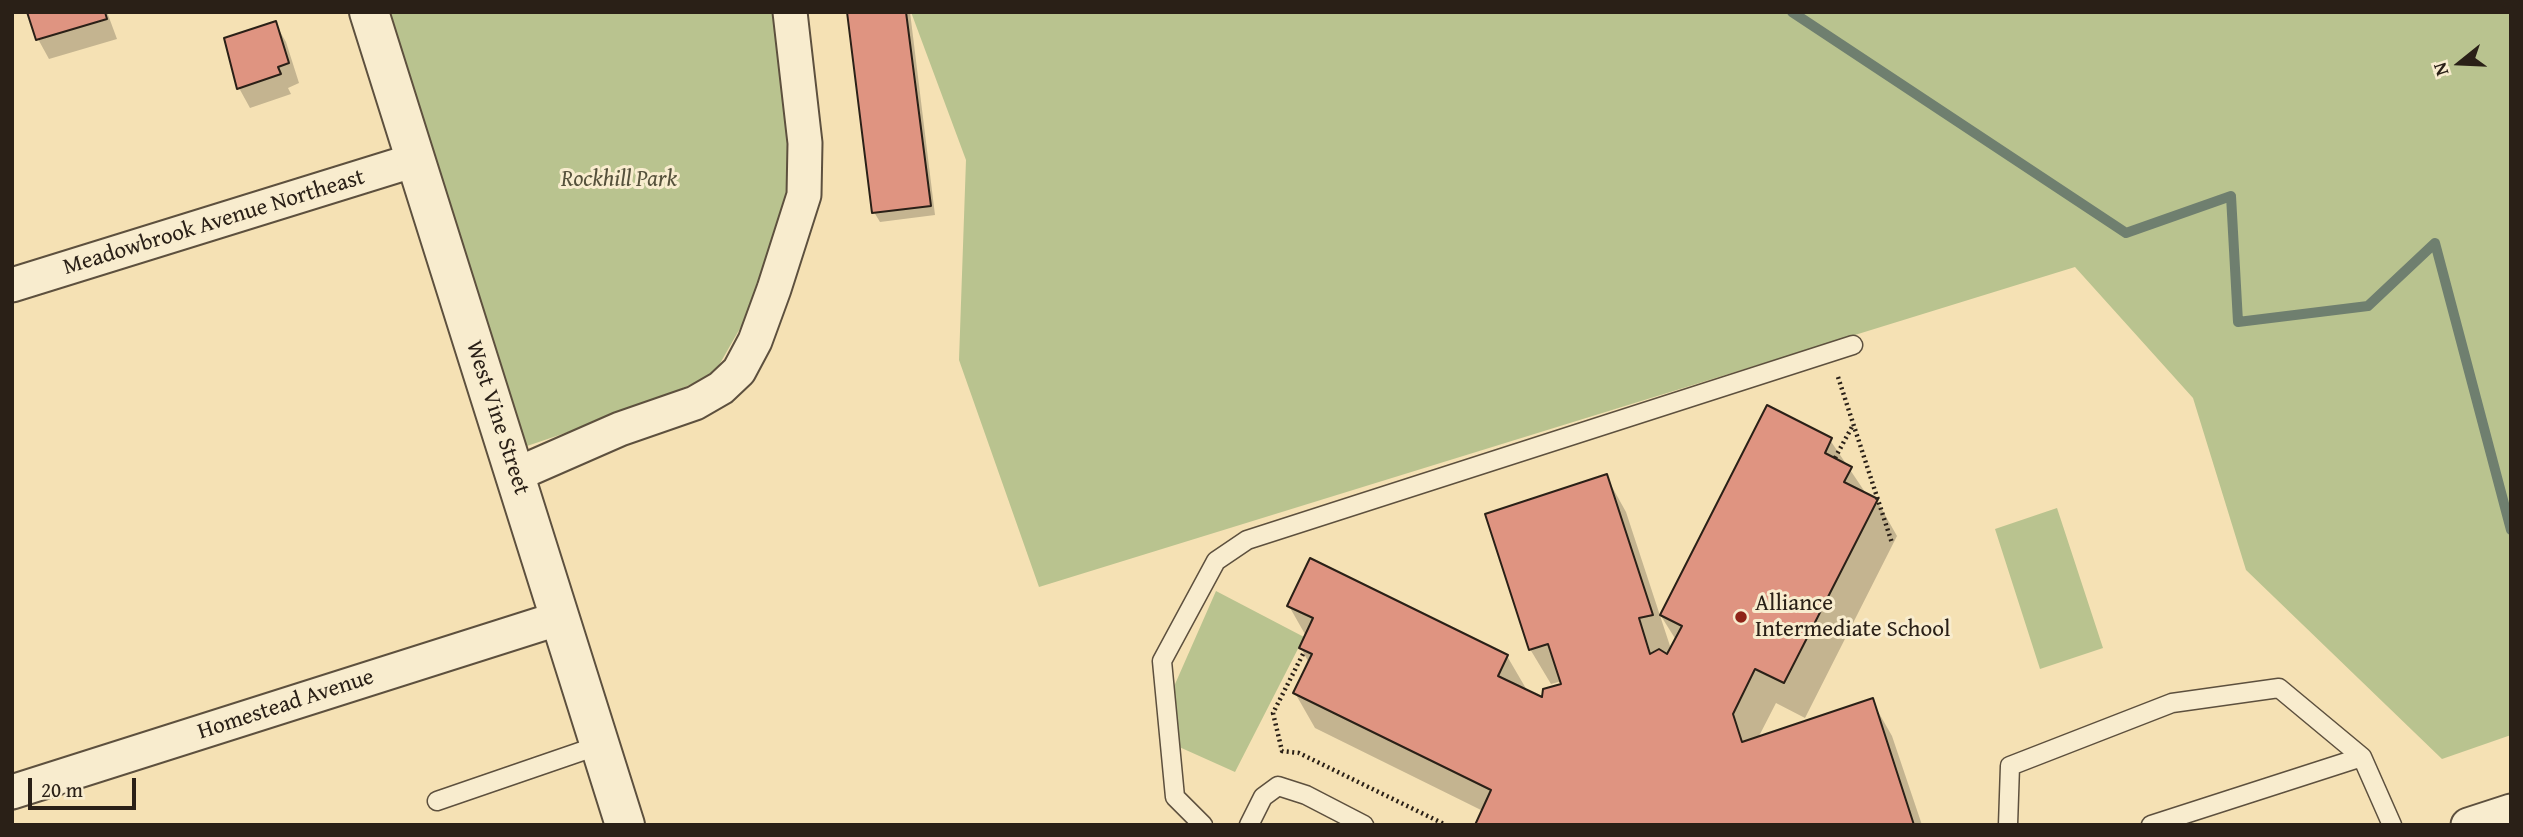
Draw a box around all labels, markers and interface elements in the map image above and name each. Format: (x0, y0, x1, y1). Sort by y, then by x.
north arrow (2425, 28, 2495, 98)
text: N (2425, 59, 2455, 80)
street label: Meadowbrook Avenue Northeast (60, 164, 368, 282)
park label: Rockhill Park (561, 166, 677, 194)
street label: West Vine Street (459, 338, 535, 498)
place label: Alliance Intermediate School (1755, 590, 1950, 644)
marker: Alliance Intermediate School (1733, 609, 1749, 625)
street label: Homestead Avenue (194, 664, 378, 746)
scale bar (32, 764, 140, 808)
text: 20 m (41, 774, 83, 805)

